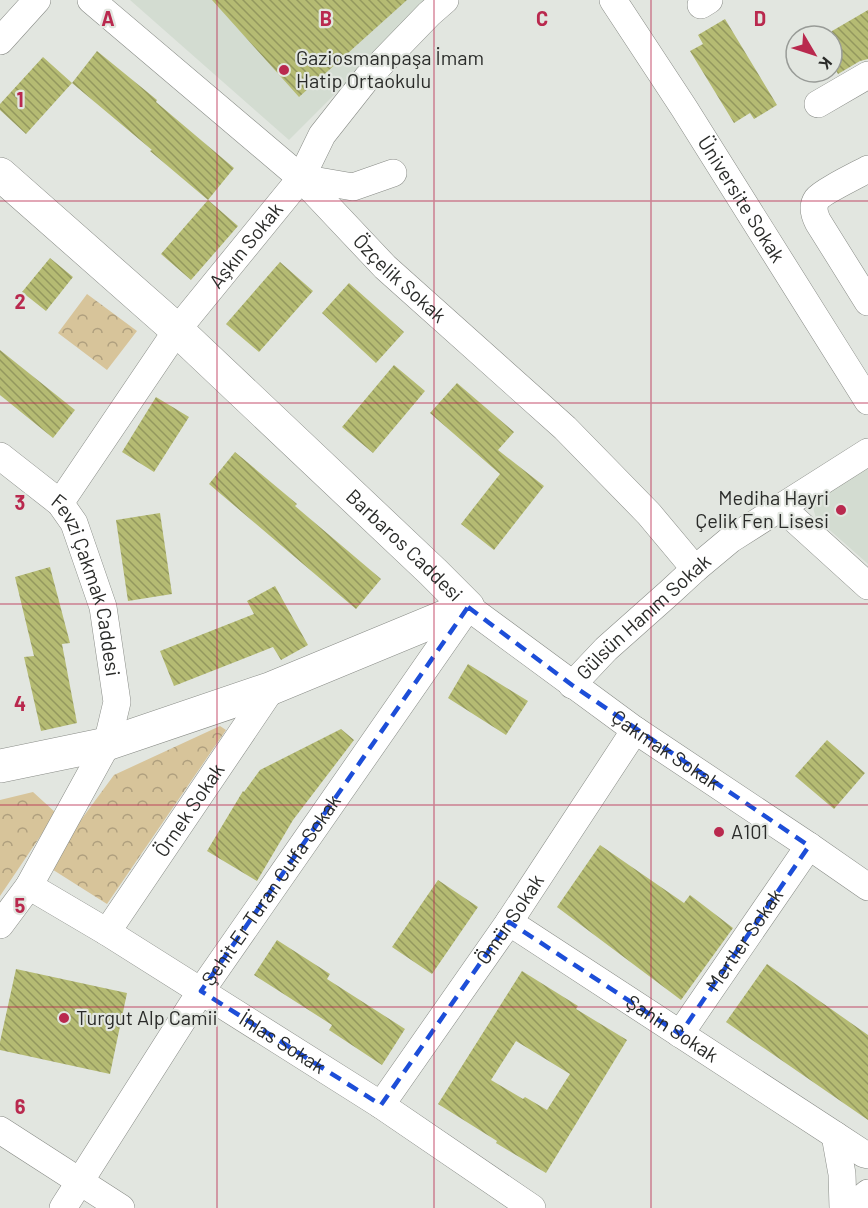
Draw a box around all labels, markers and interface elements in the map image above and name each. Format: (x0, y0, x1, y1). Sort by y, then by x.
text: A (101, 6, 115, 30)
text: B (320, 6, 332, 30)
text: C (536, 6, 548, 30)
text: D (754, 6, 766, 30)
north arrow (784, 24, 844, 84)
place label: Gaziosmanpaşa İmam Hatip Ortaokulu (296, 45, 484, 92)
text: K (816, 54, 837, 74)
marker: Gaziosmanpaşa İmam Hatip Ortaokulu (277, 63, 291, 77)
text: 1 (16, 87, 24, 111)
street label: Üniversite Sokak (693, 131, 791, 267)
street label: Aşkın Sokak (203, 197, 287, 293)
street label: Özçelik Sokak (349, 228, 452, 327)
text: 2 (14, 289, 26, 313)
street label: Barbaros Caddesi (342, 483, 468, 606)
place label: Mediha Hayri Çelik Fen Lisesi (695, 485, 829, 532)
street label: Fevzi Çakmak Caddesi (47, 488, 126, 678)
text: 3 (15, 490, 25, 514)
marker: Mediha Hayri Çelik Fen Lisesi (834, 503, 848, 517)
street label: Gülsün Hanım Sokak (571, 548, 715, 684)
text: 4 (14, 691, 26, 715)
street label: Çakmak Sokak (607, 704, 725, 794)
street label: Örnek Sokak (148, 758, 229, 861)
street label: Şehit Er Turan Culfa Sokak (195, 789, 345, 990)
place label: A101 (731, 819, 768, 843)
marker: A101 (712, 825, 726, 839)
street label: Ömür Sokak (470, 869, 548, 969)
street label: Mertler Sokak (700, 884, 787, 995)
text: 5 (15, 893, 26, 917)
street label: Şahin Sokak (622, 989, 723, 1067)
place label: Turgut Alp Camii (76, 1005, 218, 1029)
street label: İhlas Sokak (235, 1006, 330, 1078)
marker: Turgut Alp Camii (57, 1011, 71, 1025)
text: 6 (15, 1094, 26, 1118)

